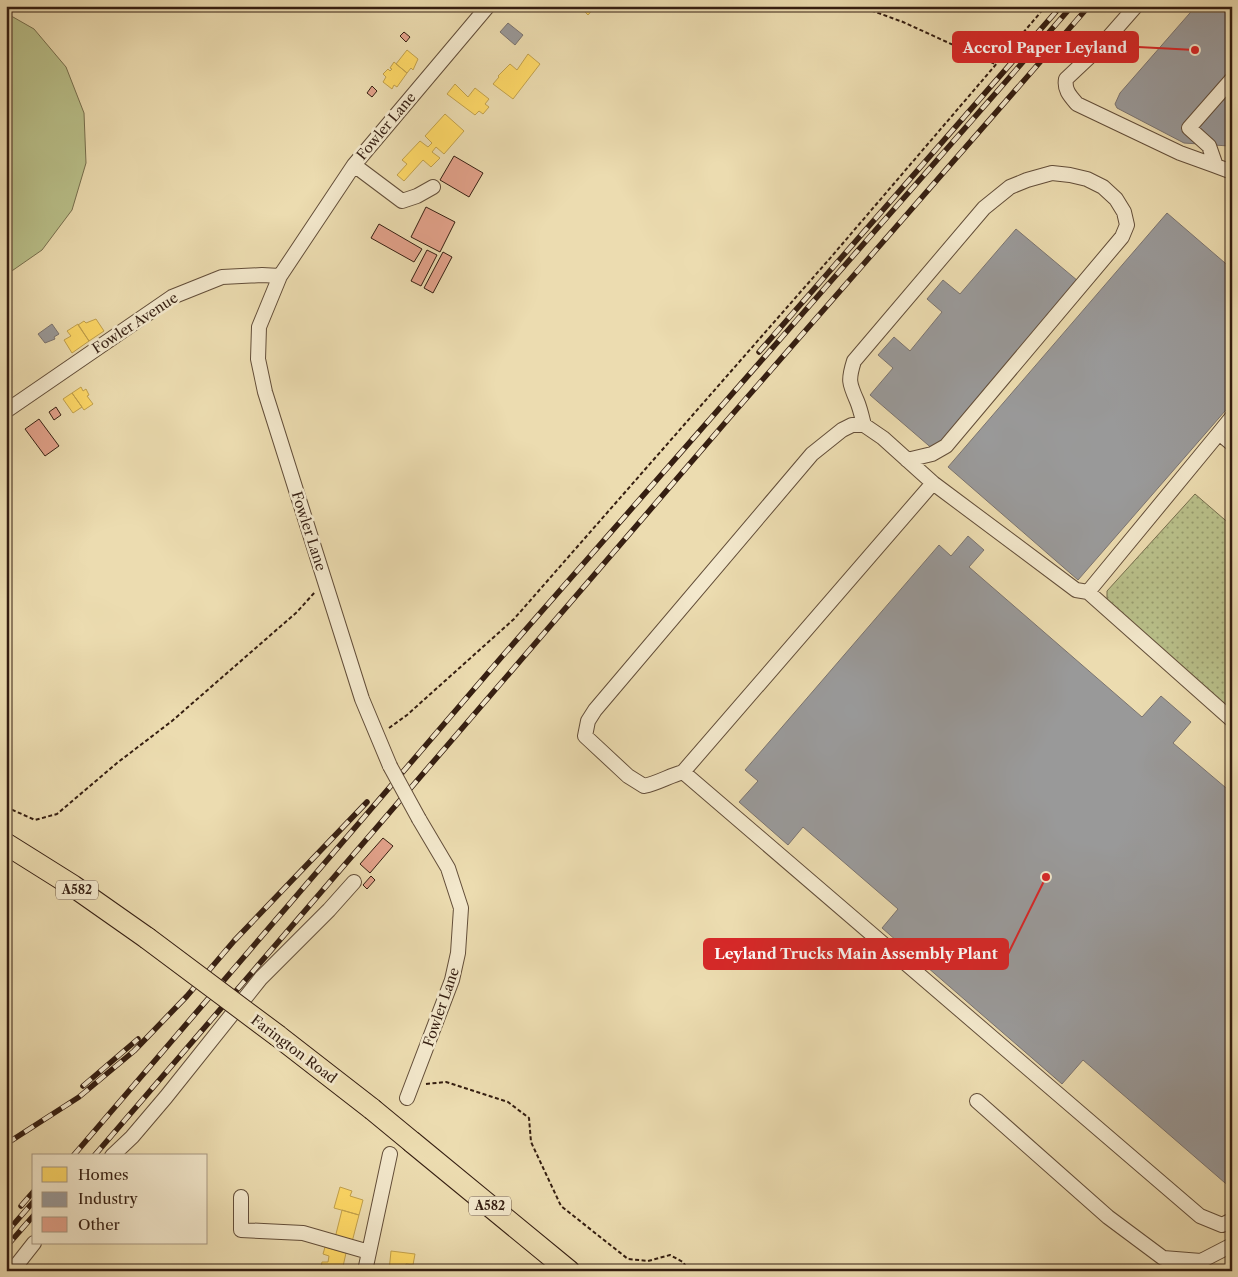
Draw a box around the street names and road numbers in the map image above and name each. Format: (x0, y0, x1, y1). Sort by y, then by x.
street label: Fowler Lane (353, 88, 420, 163)
street label: Fowler Avenue (89, 288, 181, 357)
street label: Fowler Lane (288, 489, 330, 573)
road number: A582 (56, 880, 98, 900)
street label: Fowler Lane (419, 965, 463, 1049)
street label: Farington Road (247, 1011, 341, 1087)
road number: A582 (469, 1196, 511, 1216)

